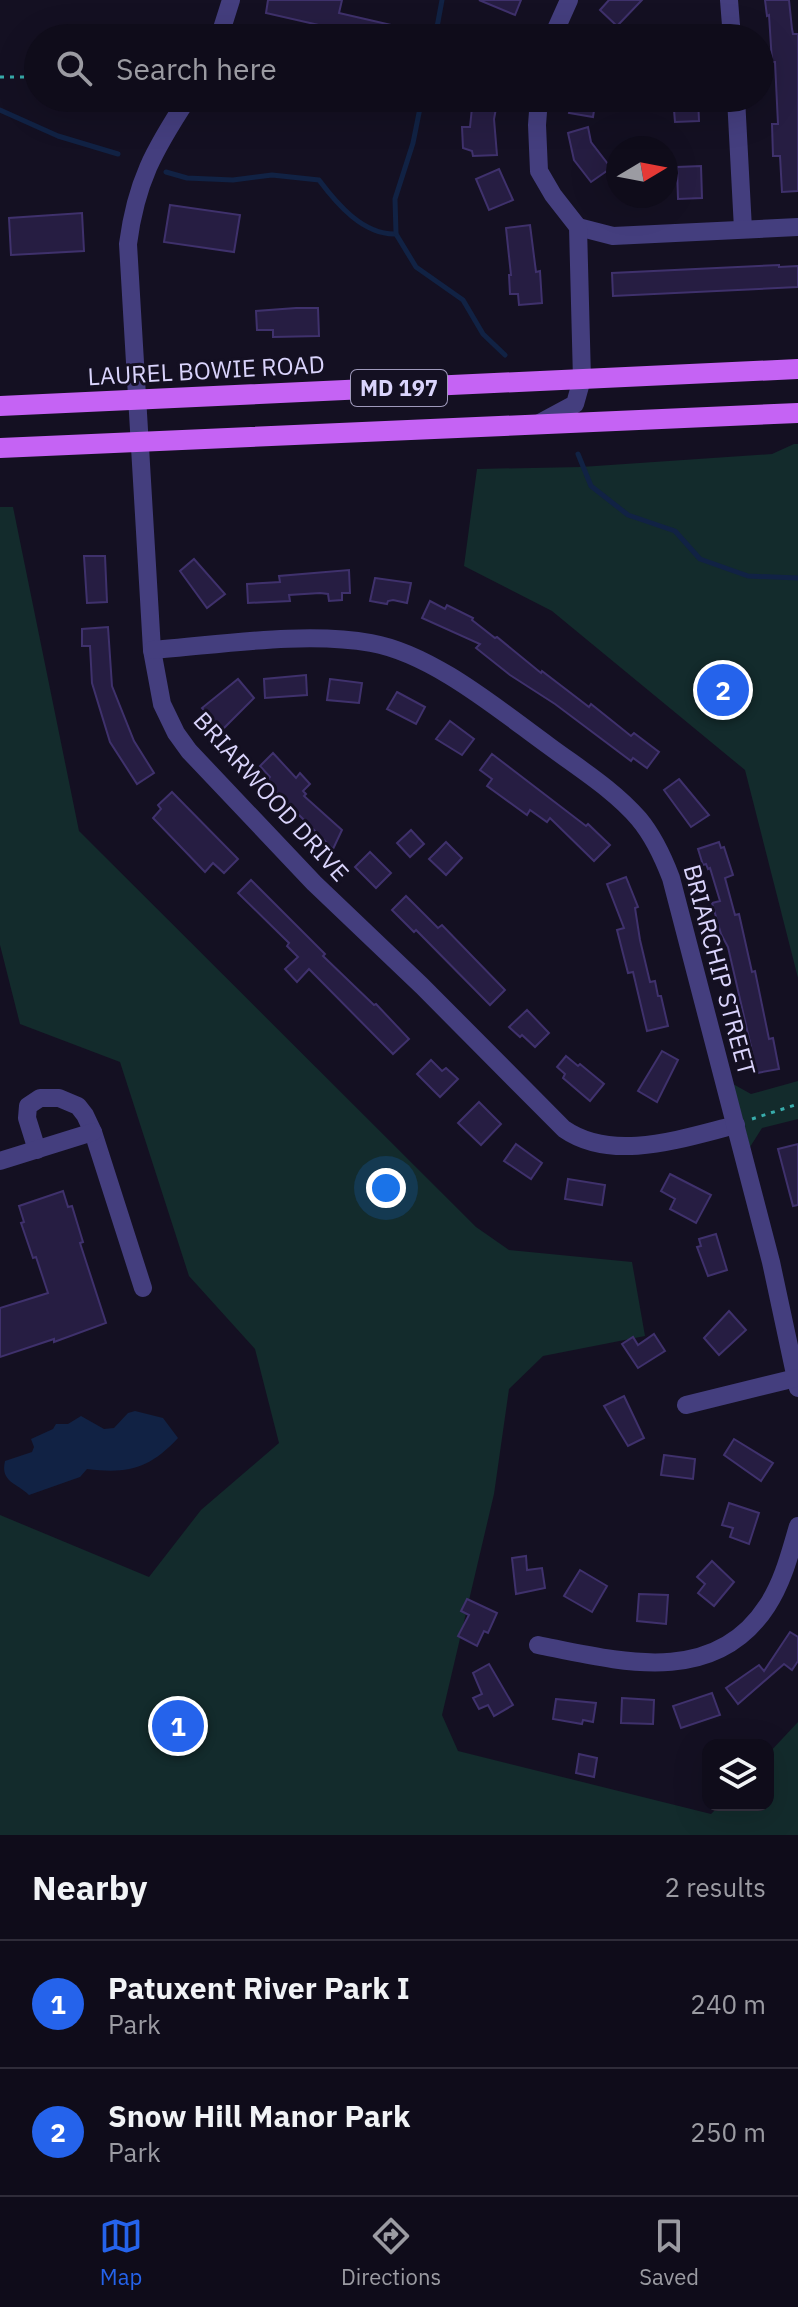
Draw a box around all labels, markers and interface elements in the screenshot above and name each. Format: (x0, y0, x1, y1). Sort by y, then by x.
search box (24, 24, 774, 112)
icon: search (52, 46, 96, 90)
text: Search here (116, 49, 277, 88)
north arrow (606, 136, 678, 208)
street label: LAUREL BOWIE ROAD (87, 348, 325, 392)
road number: MD 197 (351, 370, 447, 406)
pin: 2 (697, 660, 749, 720)
street label: BRIARWOOD DRIVE (187, 705, 357, 888)
street label: BRIARCHIP STREET (676, 861, 764, 1079)
your location (366, 1168, 406, 1208)
pin: 1 (152, 1696, 204, 1756)
map controls (702, 1739, 774, 1811)
button: layers (702, 1739, 774, 1811)
text: Nearby (32, 1865, 147, 1909)
text: 2 results (664, 1870, 766, 1904)
text: Patuxent River Park I (108, 1968, 410, 2007)
text: 1 (50, 1987, 66, 2021)
text: 240 m (690, 1987, 766, 2021)
text: Park (108, 2007, 161, 2041)
text: Snow Hill Manor Park (108, 2096, 410, 2135)
text: 2 (50, 2115, 66, 2149)
text: 250 m (690, 2115, 766, 2149)
text: Park (108, 2135, 161, 2169)
tab: Map (99, 2214, 143, 2291)
tab: Directions (341, 2214, 441, 2291)
tab: Saved (639, 2214, 699, 2291)

